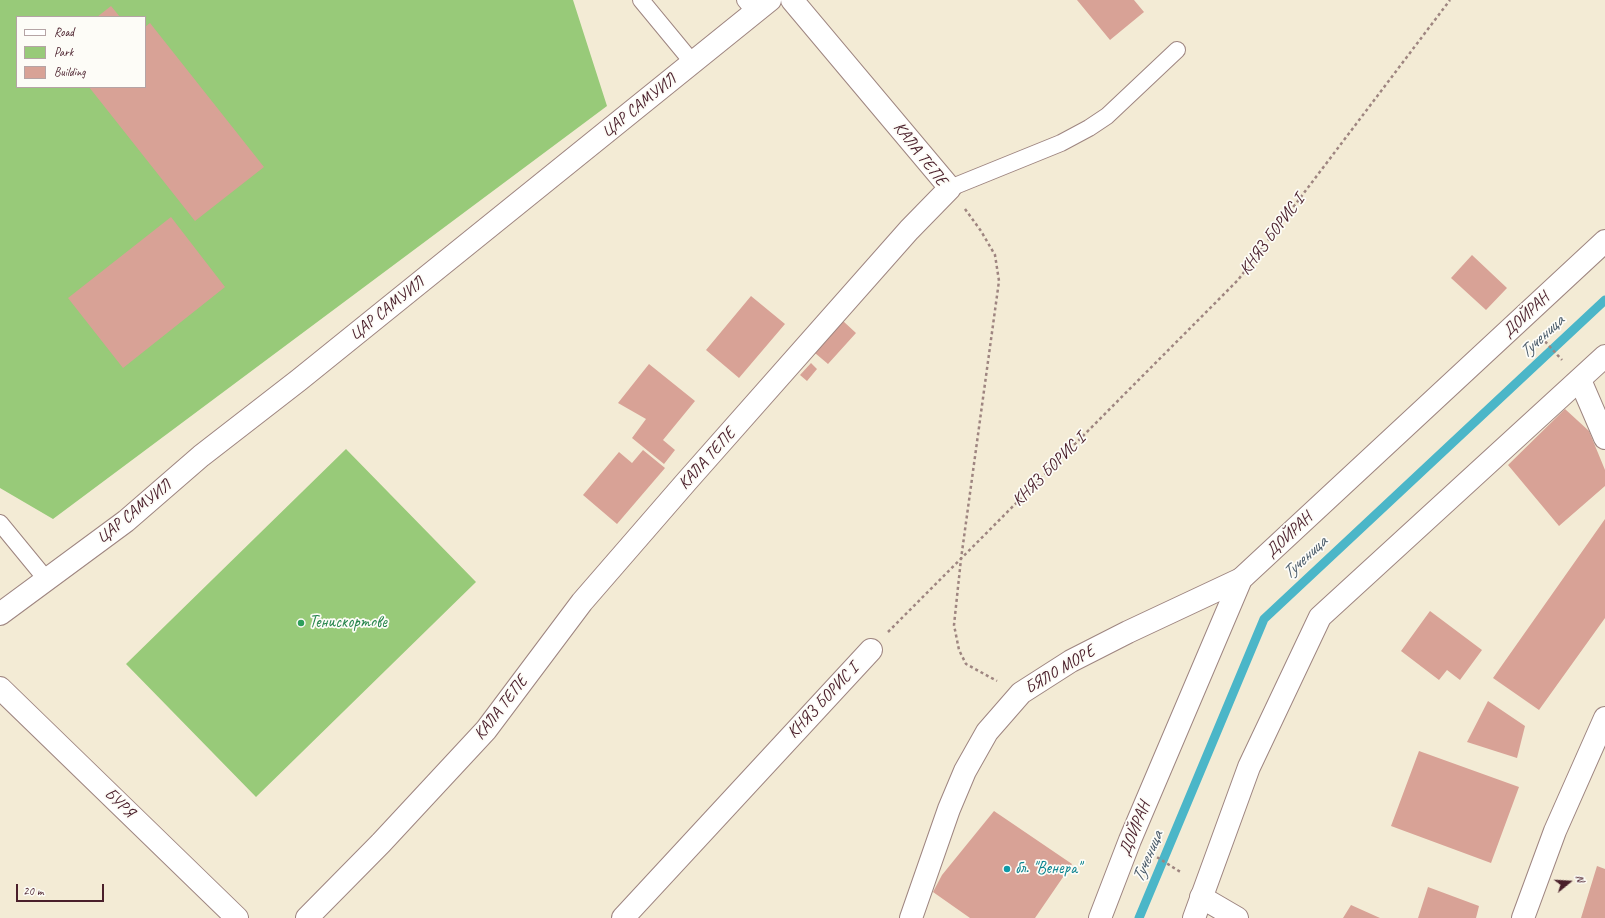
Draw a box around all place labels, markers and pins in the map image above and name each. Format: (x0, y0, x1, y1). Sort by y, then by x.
place label: Тенискортове (309, 613, 387, 633)
marker: Тенискортове (296, 618, 306, 628)
place label: бл. "Венера" (1015, 859, 1081, 879)
marker: бл. "Венера" (1002, 864, 1012, 874)

